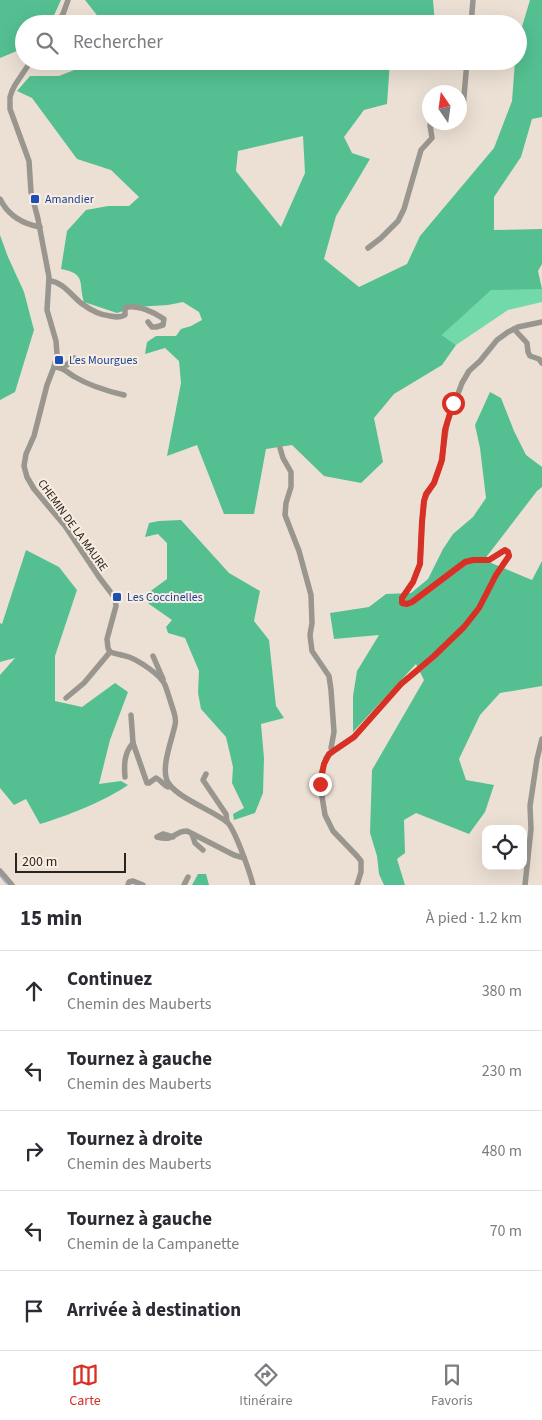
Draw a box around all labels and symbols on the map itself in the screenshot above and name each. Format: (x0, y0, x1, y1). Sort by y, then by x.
north arrow (422, 85, 467, 130)
place label: Amandier (45, 191, 95, 208)
marker: Amandier (29, 193, 41, 205)
place label: Les Mourgues (69, 352, 137, 369)
marker: Les Mourgues (53, 354, 65, 366)
route start (442, 392, 465, 415)
street label: CHEMIN DE LA MAURE (33, 476, 112, 575)
place label: Les Coccinelles (127, 589, 203, 606)
marker: Les Coccinelles (111, 591, 123, 603)
route end (309, 773, 332, 796)
scale bar (15, 850, 126, 873)

